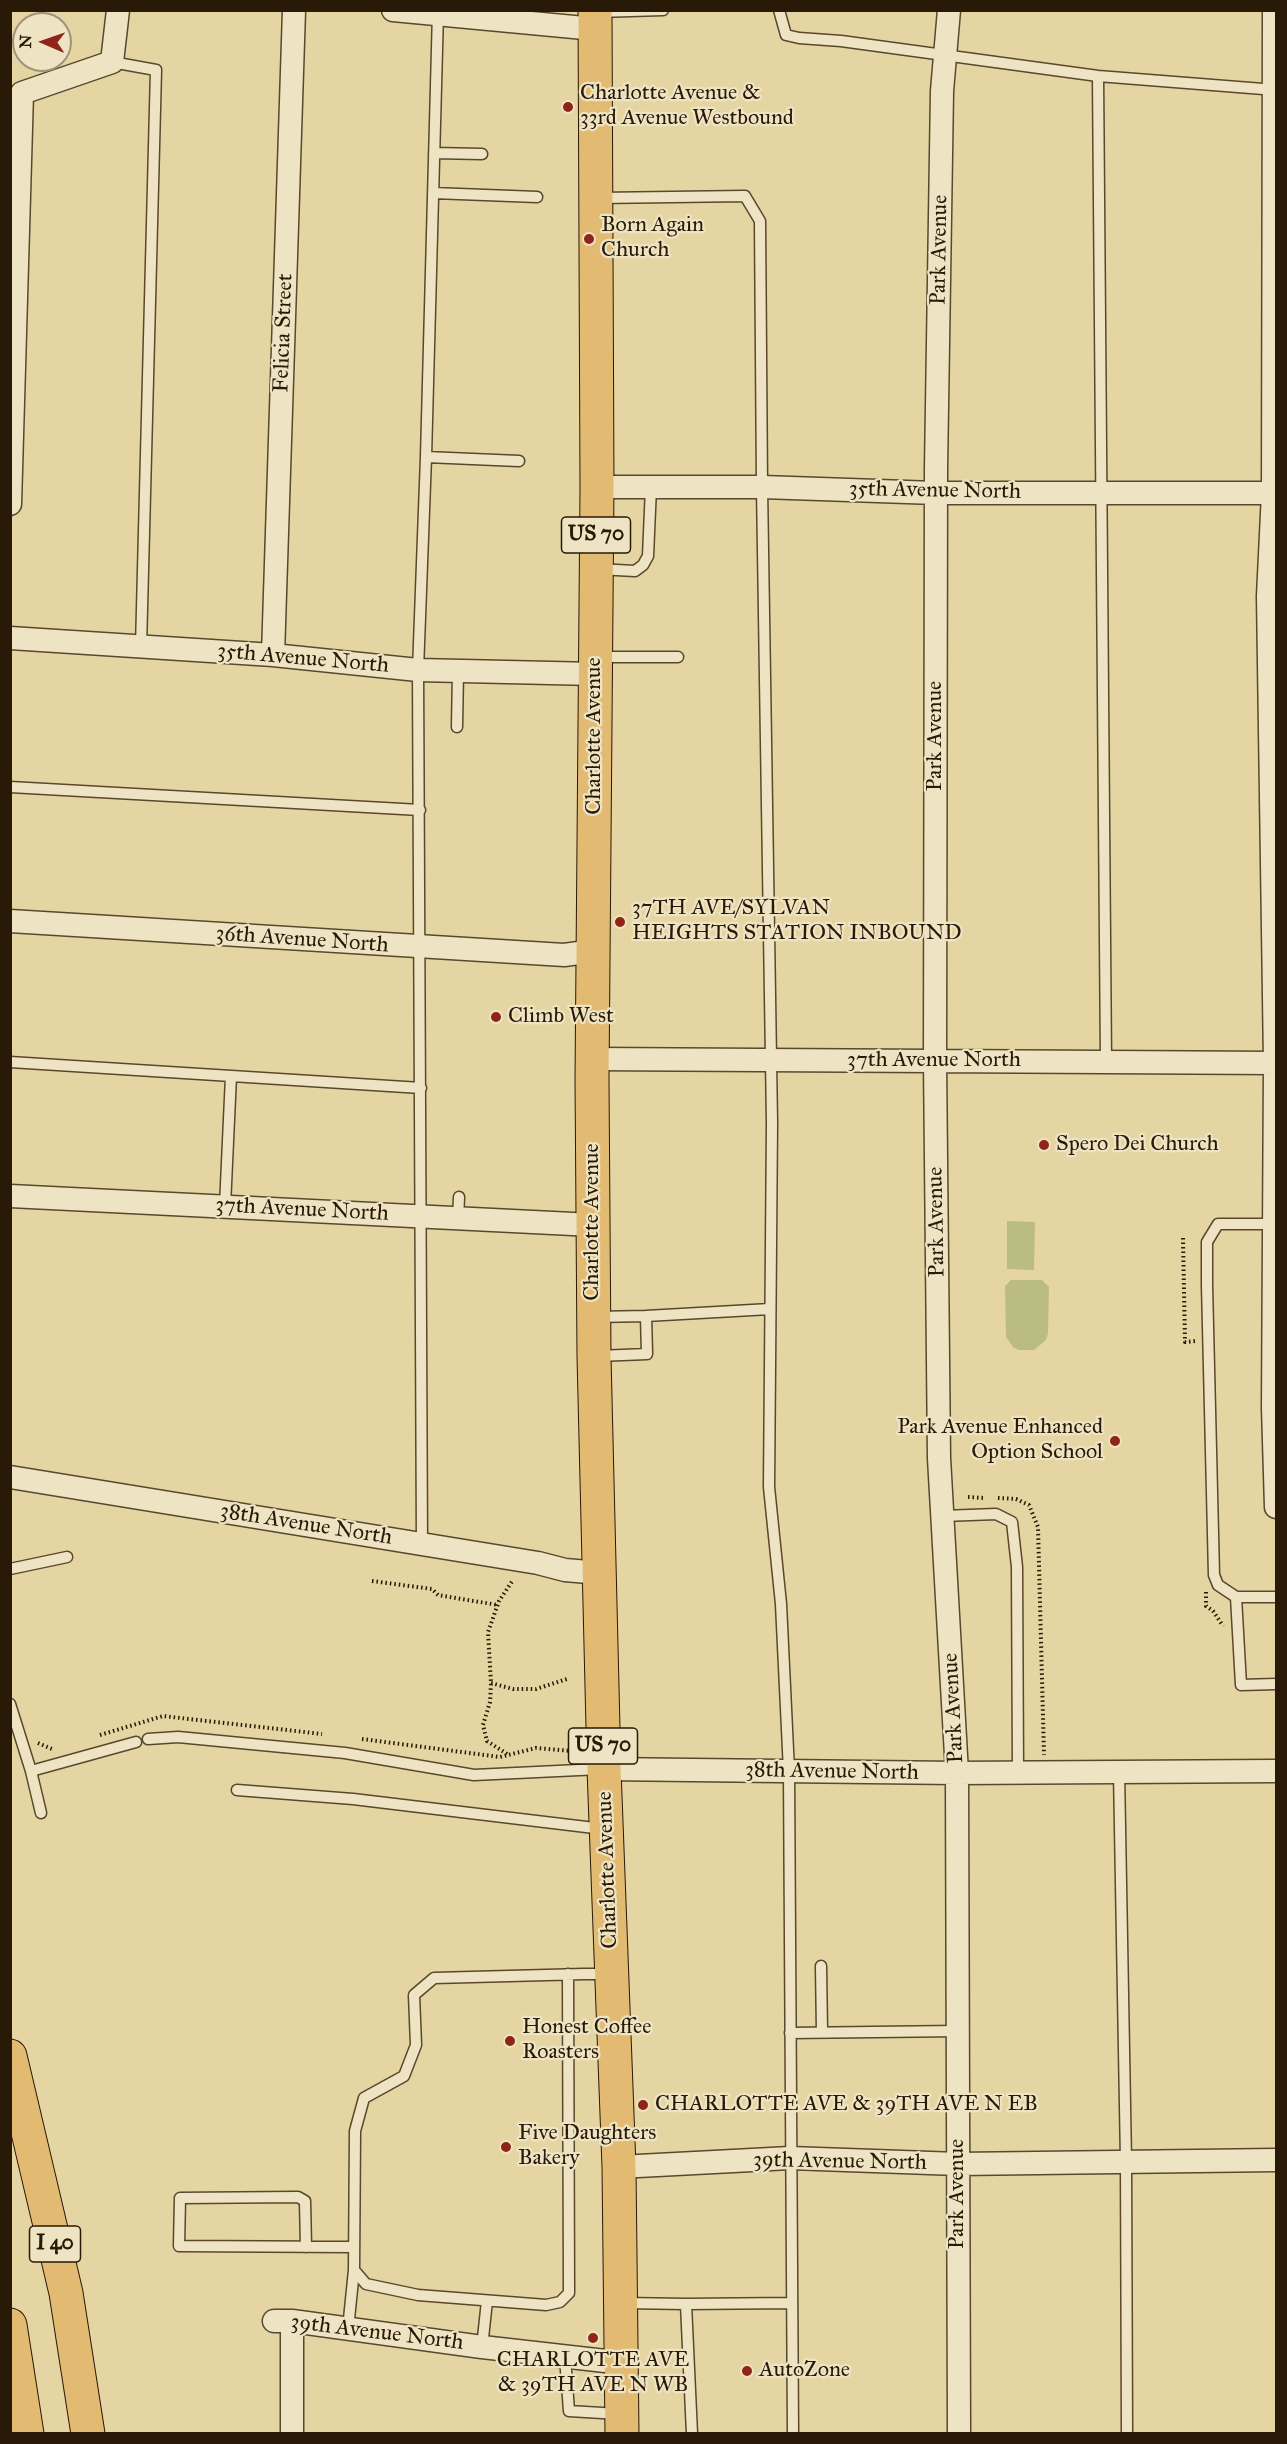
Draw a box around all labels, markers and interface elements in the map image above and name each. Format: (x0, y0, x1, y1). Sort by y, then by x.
north arrow (12, 12, 72, 72)
text: N (16, 34, 35, 49)
place label: Charlotte Avenue & 33rd Avenue Westbound (580, 81, 794, 132)
marker: Charlotte Avenue & 33rd Avenue Westbound (561, 100, 575, 114)
street label: Park Avenue (926, 194, 954, 306)
place label: Born Again Church (601, 213, 704, 264)
marker: Born Again Church (582, 232, 596, 246)
street label: Felicia Street (269, 273, 299, 393)
street label: 35th Avenue North (849, 476, 1021, 506)
road number: US 70 (562, 517, 630, 553)
street label: 35th Avenue North (216, 638, 390, 680)
street label: Charlotte Avenue (582, 657, 608, 815)
street label: Park Avenue (923, 681, 949, 791)
place label: 37TH AVE/SYLVAN HEIGHTS STATION INBOUND (632, 896, 962, 948)
marker: 37TH AVE/SYLVAN HEIGHTS STATION INBOUND (613, 915, 627, 929)
street label: 36th Avenue North (215, 921, 389, 959)
place label: Climb West (508, 1004, 614, 1030)
marker: Climb West (489, 1010, 503, 1024)
street label: 37th Avenue North (847, 1048, 1021, 1074)
place label: Spero Dei Church (1056, 1132, 1219, 1158)
marker: Spero Dei Church (1037, 1138, 1051, 1152)
street label: Charlotte Avenue (580, 1143, 606, 1301)
street label: Park Avenue (923, 1166, 951, 1278)
street label: 37th Avenue North (215, 1192, 389, 1228)
place label: Park Avenue Enhanced Option School (897, 1415, 1103, 1466)
marker: Park Avenue Enhanced Option School (1108, 1434, 1122, 1448)
street label: 38th Avenue North (218, 1498, 394, 1552)
street label: Park Avenue (938, 1652, 970, 1764)
road number: US 70 (568, 1728, 638, 1764)
street label: 38th Avenue North (745, 1757, 919, 1787)
street label: Charlotte Avenue (592, 1791, 624, 1949)
place label: Honest Coffee Roasters (522, 2015, 651, 2066)
marker: Honest Coffee Roasters (503, 2034, 517, 2048)
place label: CHARLOTTE AVE & 39TH AVE N EB (655, 2092, 1038, 2118)
marker: CHARLOTTE AVE & 39TH AVE N EB (636, 2098, 650, 2112)
place label: Five Daughters Bakery (518, 2121, 656, 2172)
street label: Park Avenue (945, 2139, 971, 2249)
marker: Five Daughters Bakery (499, 2140, 513, 2154)
street label: 39th Avenue North (753, 2147, 927, 2177)
road number: I 40 (29, 2226, 80, 2262)
street label: 39th Avenue North (289, 2309, 465, 2357)
marker: CHARLOTTE AVE & 39TH AVE N WB (586, 2331, 600, 2345)
place label: CHARLOTTE AVE & 39TH AVE N WB (497, 2348, 689, 2400)
place label: AutoZone (759, 2358, 850, 2384)
marker: AutoZone (740, 2364, 754, 2378)

